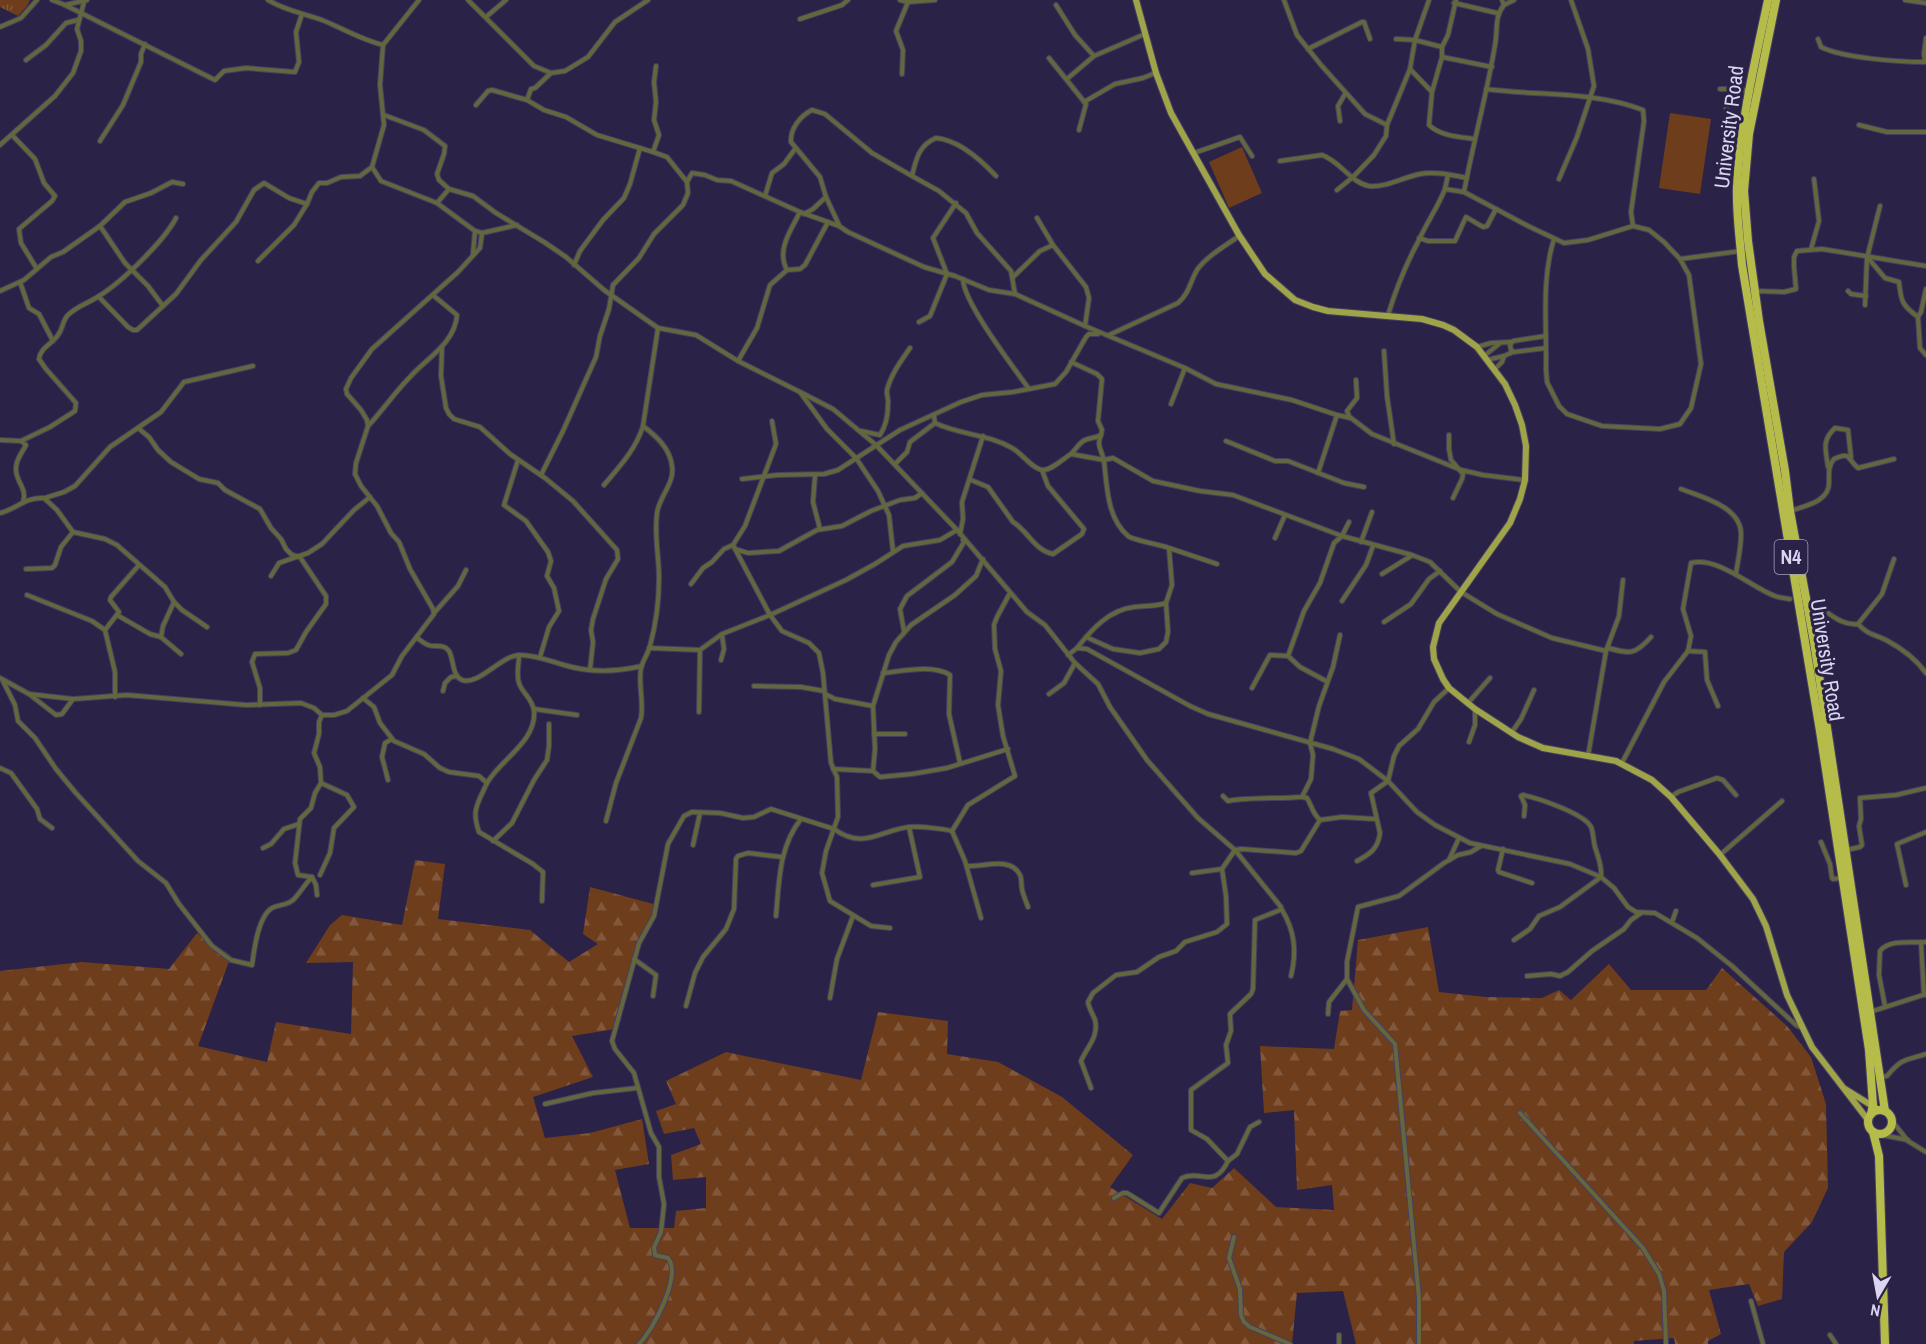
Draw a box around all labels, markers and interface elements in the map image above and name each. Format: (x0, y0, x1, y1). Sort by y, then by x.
street label: University Road (1707, 64, 1750, 190)
road number: N4 (1774, 540, 1808, 574)
street label: University Road (1804, 597, 1851, 723)
north arrow (1848, 1266, 1908, 1326)
text: N (1869, 1299, 1882, 1322)

